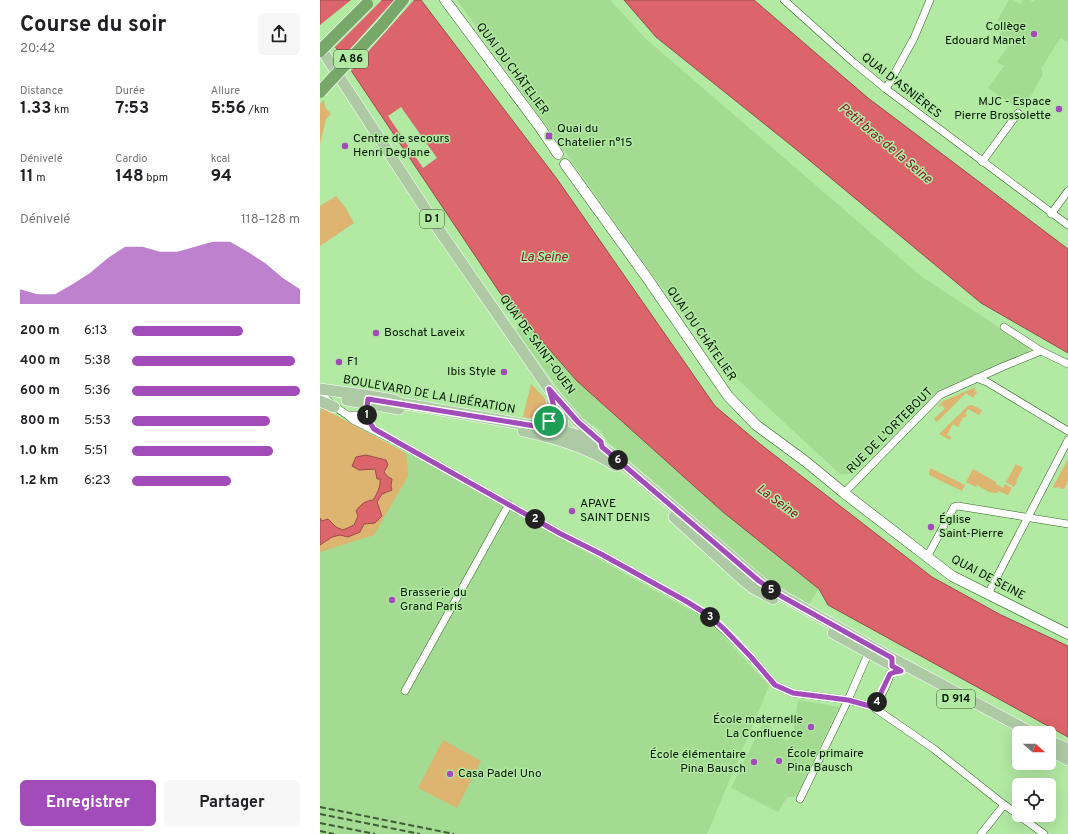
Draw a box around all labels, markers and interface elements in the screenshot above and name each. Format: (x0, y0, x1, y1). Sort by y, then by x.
text: Course du soir (20, 12, 167, 39)
button: share (258, 13, 300, 55)
place label: Collège Edouard Manet (945, 19, 1026, 49)
street label: QUAI DU CHÂTELIER (472, 20, 552, 118)
marker: Collège Edouard Manet (1029, 29, 1039, 39)
text: 20:42 (20, 41, 55, 57)
road number: A 86 (334, 50, 368, 68)
street label: QUAI D'ASNIÈRES (858, 50, 944, 122)
text: Distance (20, 84, 63, 98)
text: Durée (115, 84, 145, 98)
text: Allure (211, 84, 240, 98)
place label: MJC - Espace Pierre Brossolette (954, 94, 1051, 124)
text: 1.33 (20, 98, 51, 120)
text: 7:53 (115, 98, 149, 120)
text: 5:56 (211, 98, 246, 120)
water label: Petit bras de la Seine (835, 100, 935, 188)
text: km (51, 103, 69, 117)
text: /km (246, 103, 269, 117)
marker: MJC - Espace Pierre Brossolette (1054, 104, 1064, 114)
place label: Quai du Chatelier n°15 (557, 121, 632, 151)
place label: Centre de secours Henri Deglane (353, 131, 450, 161)
marker: Quai du Chatelier n°15 (544, 131, 554, 141)
marker: Centre de secours Henri Deglane (340, 141, 350, 151)
text: Dénivelé (20, 152, 63, 166)
text: Cardio (115, 152, 148, 166)
text: kcal (211, 152, 230, 166)
text: 11 (20, 166, 34, 188)
text: 148 (115, 166, 144, 188)
text: 94 (211, 166, 232, 188)
text: m (34, 171, 46, 185)
text: bpm (144, 171, 168, 185)
road number: D 1 (420, 210, 444, 228)
text: Dénivelé (20, 212, 70, 228)
text: 118–128 m (241, 212, 300, 228)
water label: La Seine (520, 250, 568, 266)
street label: QUAI DU CHÂTELIER (662, 284, 740, 384)
street label: QUAI DE SAINT-OUEN (496, 292, 578, 398)
text: 200 m (20, 323, 60, 339)
text: 6:13 (84, 323, 107, 339)
place label: Boschat Laveix (384, 325, 465, 341)
marker: Boschat Laveix (371, 328, 381, 338)
text: 400 m (20, 353, 60, 369)
text: 5:38 (84, 353, 111, 369)
place label: F1 (347, 354, 358, 370)
marker: F1 (334, 357, 344, 367)
place label: Ibis Style (447, 364, 496, 380)
marker: Ibis Style (499, 367, 509, 377)
street label: BOULEVARD DE LA LIBÉRATION (342, 372, 516, 418)
text: 600 m (20, 383, 60, 399)
text: 5:36 (84, 383, 111, 399)
street label: RUE DE L'ORTEBOUT (843, 384, 937, 478)
pin (532, 404, 566, 438)
pin: 1 (357, 405, 377, 425)
text: 1 (365, 408, 369, 422)
icon: arrive (538, 410, 560, 432)
text: 800 m (20, 413, 60, 429)
text: 5:53 (84, 413, 111, 429)
text: 1.0 km (20, 443, 59, 459)
text: 5:51 (84, 443, 108, 459)
pin: 6 (608, 450, 628, 470)
text: 6 (615, 453, 621, 467)
text: 1.2 km (20, 473, 58, 489)
text: 6:23 (84, 473, 110, 489)
water label: La Seine (753, 482, 801, 523)
place label: APAVE SAINT DENIS (580, 496, 650, 526)
marker: APAVE SAINT DENIS (567, 506, 577, 516)
pin: 2 (525, 509, 545, 529)
text: 2 (532, 512, 538, 526)
place label: Église Saint-Pierre (939, 512, 1003, 542)
marker: Église Saint-Pierre (926, 522, 936, 532)
street label: QUAI DE SEINE (948, 552, 1028, 604)
pin: 5 (761, 580, 781, 600)
text: 5 (768, 583, 774, 597)
place label: Brasserie du Grand Paris (400, 585, 467, 615)
marker: Brasserie du Grand Paris (387, 595, 397, 605)
pin: 3 (700, 607, 720, 627)
text: 3 (707, 610, 713, 624)
road number: D 914 (937, 690, 975, 708)
pin: 4 (867, 692, 887, 712)
text: 4 (873, 695, 881, 709)
place label: École maternelle La Confluence (713, 712, 803, 742)
marker: École maternelle La Confluence (806, 722, 816, 732)
north arrow (1012, 726, 1056, 770)
map controls (1012, 726, 1056, 822)
place label: École primaire Pina Bausch (787, 746, 864, 776)
place label: École élémentaire Pina Bausch (650, 747, 746, 777)
marker: École primaire Pina Bausch (774, 756, 784, 766)
marker: École élémentaire Pina Bausch (749, 757, 759, 767)
place label: Casa Padel Uno (458, 766, 542, 782)
marker: Casa Padel Uno (445, 769, 455, 779)
button: locate (1012, 778, 1056, 822)
button: Enregistrer (20, 780, 156, 826)
button: Partager (164, 780, 300, 826)

